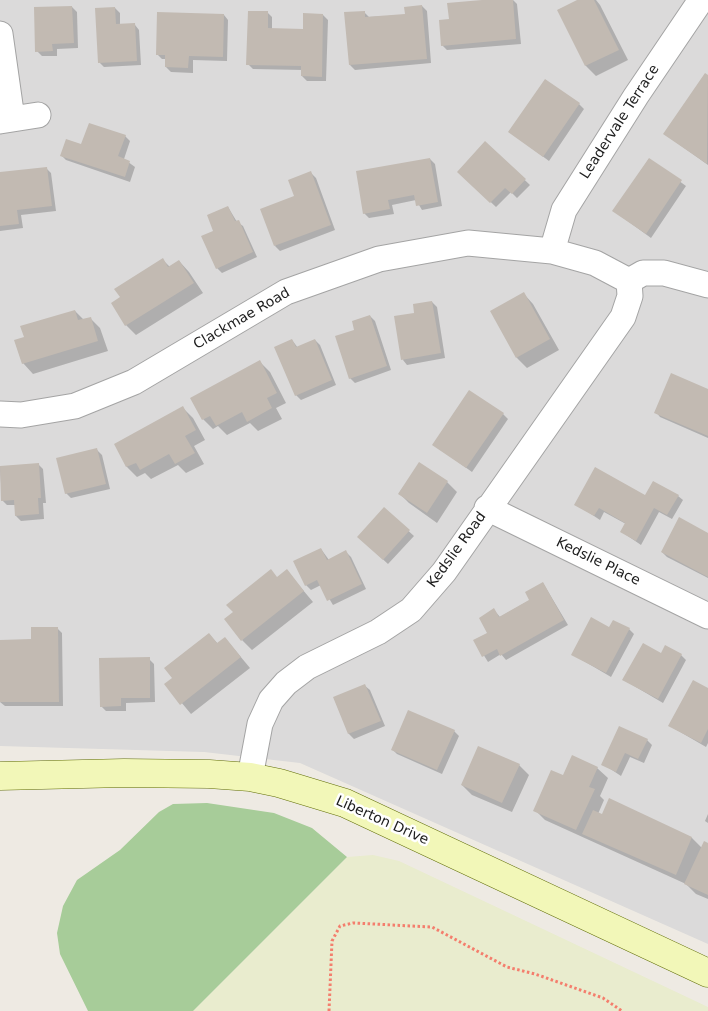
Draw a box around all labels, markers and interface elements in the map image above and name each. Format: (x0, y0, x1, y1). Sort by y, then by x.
street label: Leadervale Terrace (577, 62, 663, 182)
street label: Clackmae Road (191, 285, 293, 353)
street label: Kedslie Road (424, 509, 490, 591)
street label: Kedslie Place (553, 534, 643, 590)
street label: Liberton Drive (333, 793, 431, 849)

